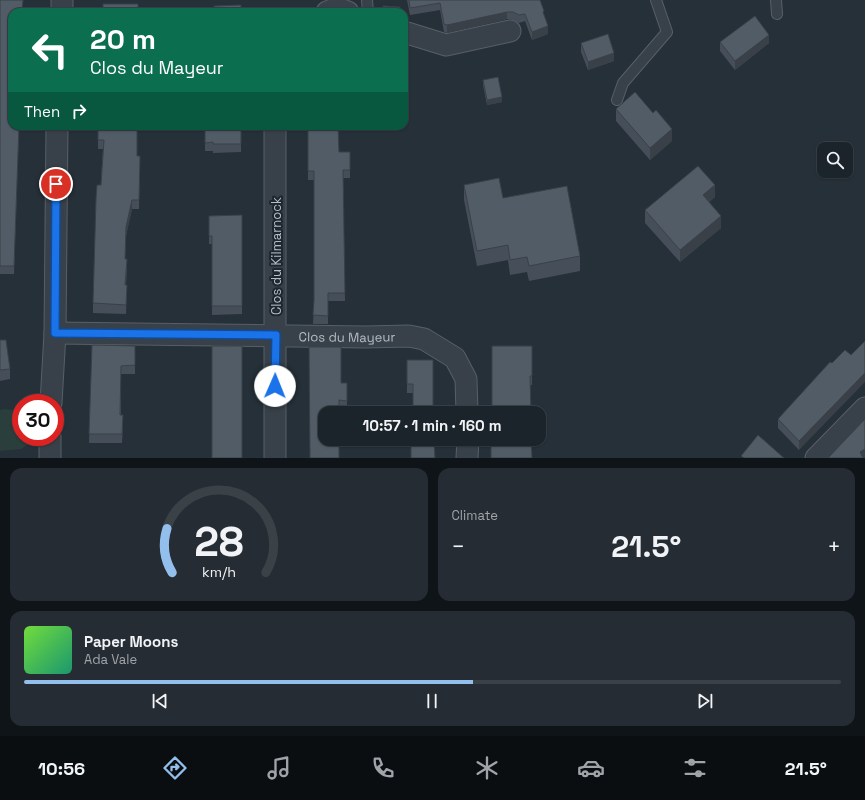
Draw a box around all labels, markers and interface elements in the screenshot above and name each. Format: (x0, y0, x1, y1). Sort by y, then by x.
text: 20 m (90, 21, 156, 57)
icon: left (24, 24, 76, 76)
text: Clos du Mayeur (90, 56, 224, 79)
icon: right (68, 100, 90, 122)
text: Then (24, 102, 60, 121)
map controls (817, 142, 853, 178)
button: search (817, 142, 853, 178)
pin (39, 167, 73, 201)
icon: arrive (45, 173, 67, 195)
street label: Clos du Kilmarnock (268, 197, 285, 315)
street label: Clos du Mayeur (299, 328, 396, 346)
position arrow (254, 365, 296, 407)
speed limit sign: 30 (12, 394, 64, 446)
text: 10:57 · 1 min · 160 m (363, 416, 501, 435)
text: Climate (452, 507, 498, 524)
text: 28 (194, 514, 244, 567)
text: 21.5° (611, 527, 681, 566)
text: − (452, 532, 465, 560)
text: + (827, 532, 841, 560)
text: km/h (202, 562, 236, 580)
text: Paper Moons (84, 632, 178, 651)
text: Ada Vale (84, 651, 137, 668)
icon: previous (149, 690, 171, 712)
icon: pause (421, 690, 443, 712)
icon: next (694, 690, 716, 712)
icon: directions (161, 754, 189, 782)
icon: music (265, 754, 293, 782)
icon: phone (369, 754, 397, 782)
icon: climate (473, 754, 501, 782)
icon: car (577, 754, 605, 782)
icon: filters (681, 754, 709, 782)
text: 10:56 (38, 757, 85, 780)
text: 21.5° (785, 757, 827, 780)

